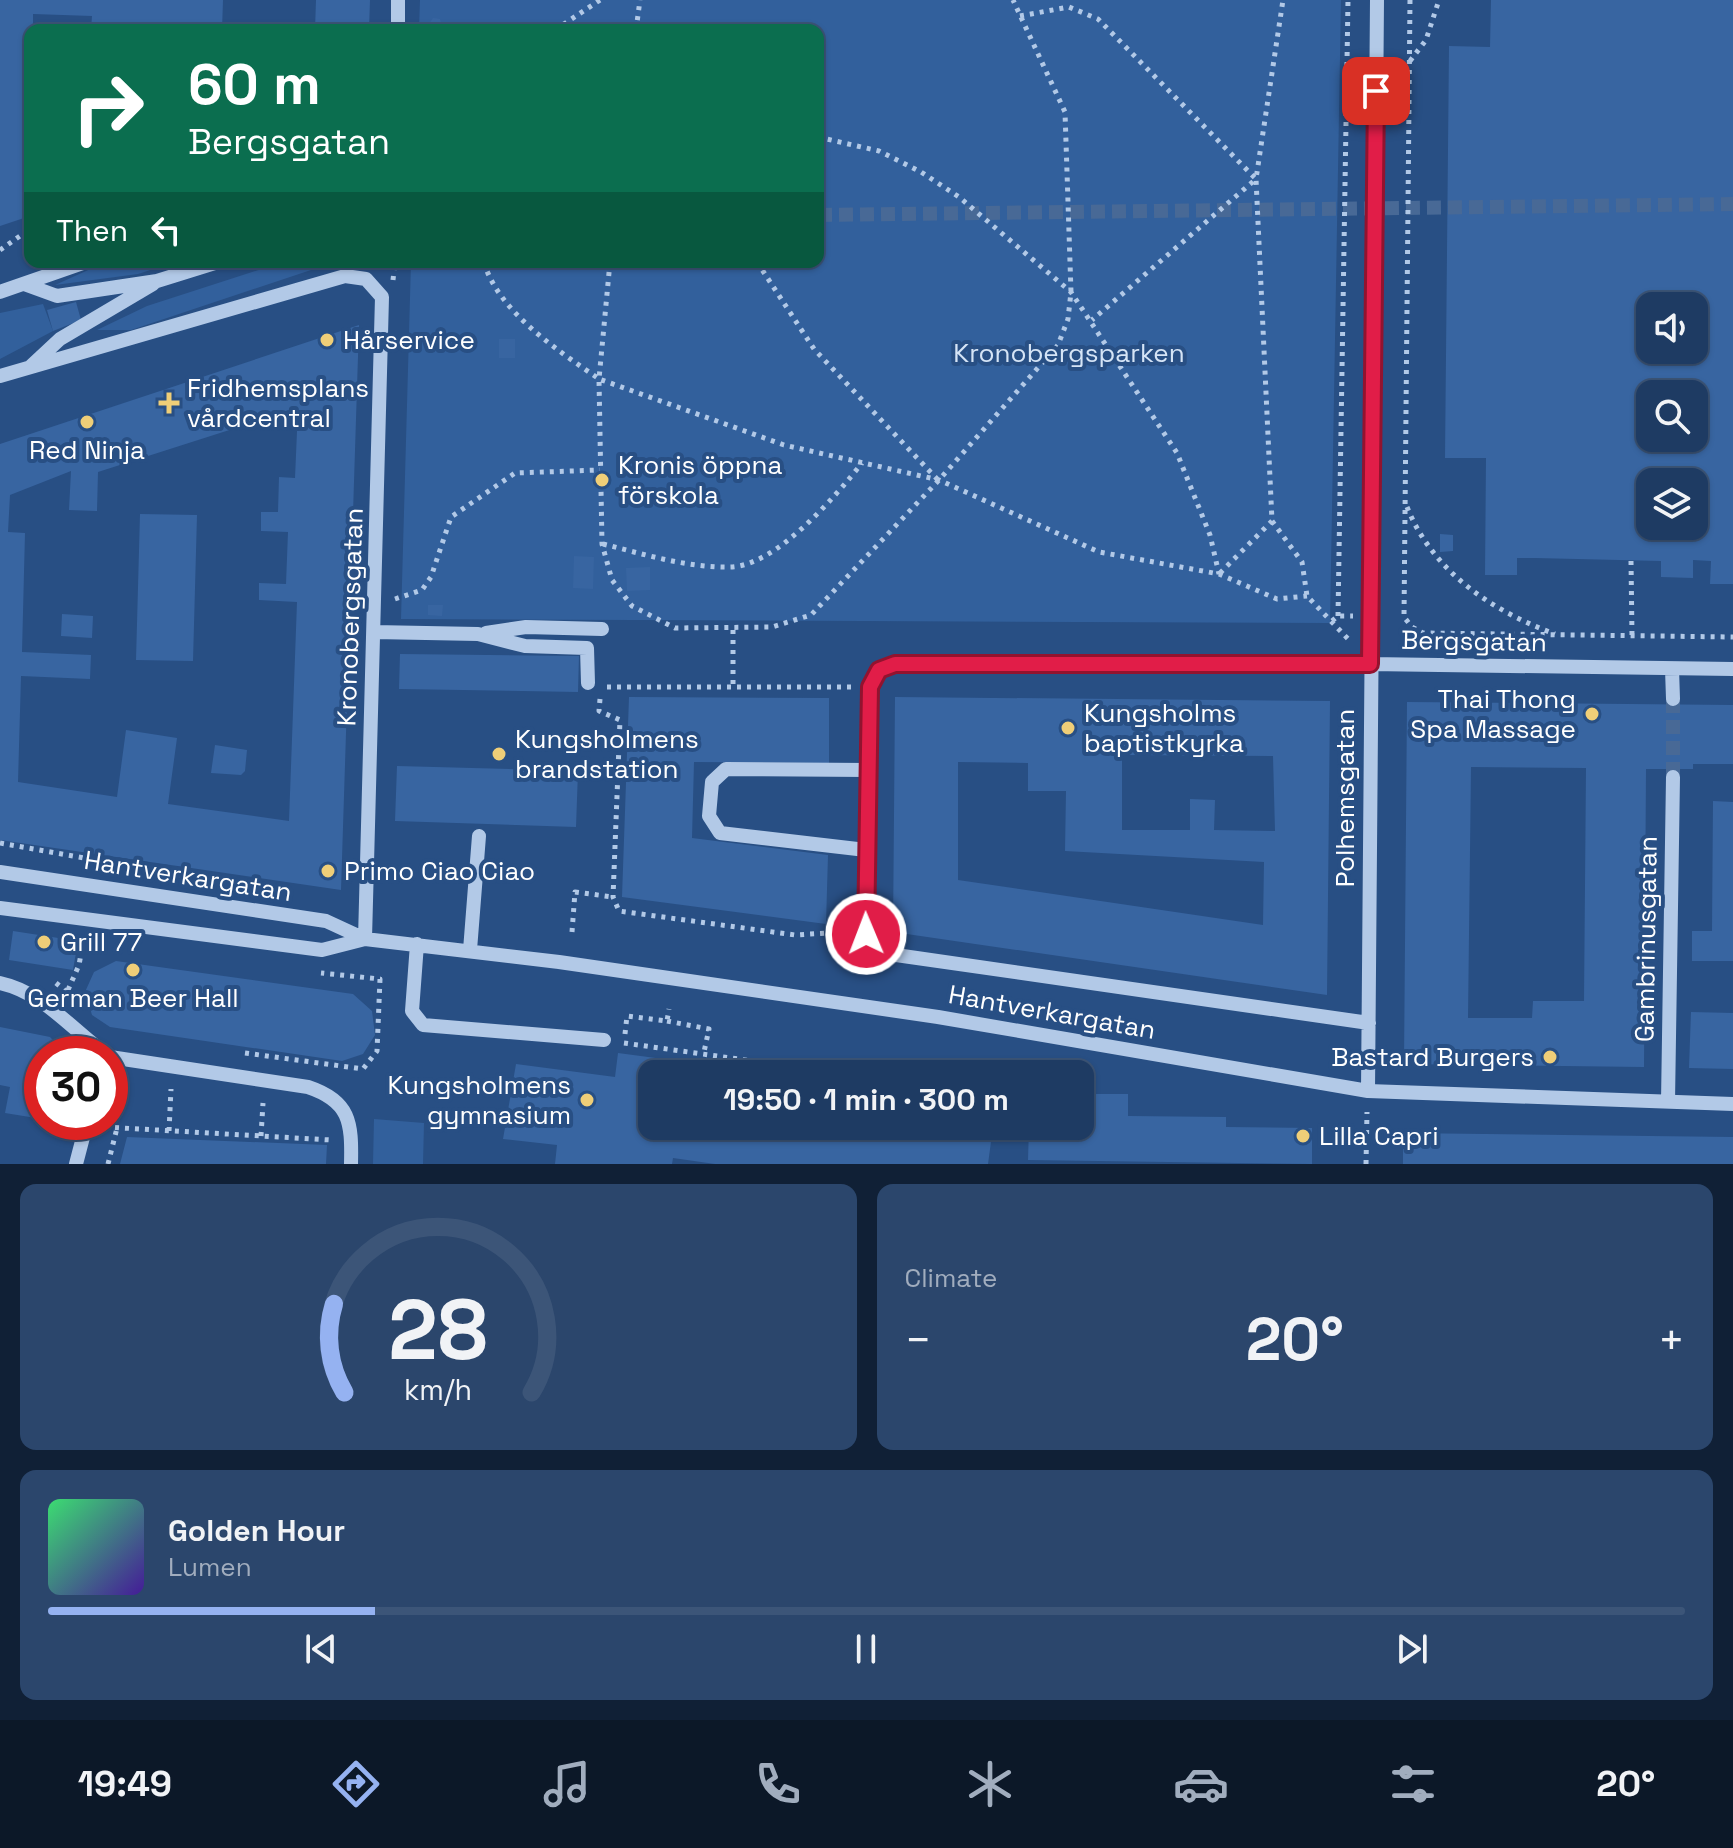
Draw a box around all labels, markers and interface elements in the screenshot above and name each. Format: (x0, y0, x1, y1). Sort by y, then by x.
text: 60 m (188, 49, 321, 120)
icon: right (56, 56, 160, 160)
pin (1342, 57, 1410, 125)
icon: arrive (1354, 69, 1398, 113)
text: Bergsgatan (188, 119, 390, 165)
icon: left (144, 208, 188, 252)
text: Then (56, 211, 128, 250)
map controls (1636, 292, 1708, 540)
button: sound (1636, 292, 1708, 364)
place label: Hårservice (343, 323, 475, 357)
marker: Hårservice (318, 331, 336, 349)
park label: Kronobergsparken (953, 336, 1185, 370)
place label: Fridhemsplans vårdcentral (187, 371, 369, 435)
button: search (1636, 380, 1708, 452)
marker: Fridhemsplans vårdcentral (158, 392, 180, 414)
marker: Red Ninja (78, 413, 96, 431)
place label: Red Ninja (29, 433, 145, 467)
place label: Kronis öppna förskola (618, 448, 782, 512)
button: layers (1636, 468, 1708, 540)
marker: Kronis öppna förskola (593, 471, 611, 489)
street label: Kronobergsgatan (329, 507, 371, 727)
street label: Bergsgatan (1401, 623, 1547, 659)
place label: Thai Thong Spa Massage (1410, 682, 1576, 746)
place label: Kungsholms baptistkyrka (1084, 696, 1244, 760)
marker: Thai Thong Spa Massage (1583, 705, 1601, 723)
street label: Polhemsgatan (1328, 709, 1362, 887)
marker: Kungsholms baptistkyrka (1059, 719, 1077, 737)
place label: Kungsholmens brandstation (515, 722, 699, 786)
marker: Kungsholmens brandstation (490, 745, 508, 763)
street label: Gambrinusgatan (1627, 836, 1665, 1042)
street label: Hantverkargatan (82, 843, 294, 909)
place label: Primo Ciao Ciao (344, 854, 535, 888)
marker: Primo Ciao Ciao (319, 862, 337, 880)
position arrow (824, 892, 908, 976)
place label: Grill 77 (60, 925, 142, 959)
marker: Grill 77 (35, 933, 53, 951)
marker: German Beer Hall (124, 961, 142, 979)
street label: Hantverkargatan (946, 977, 1158, 1047)
place label: German Beer Hall (27, 981, 239, 1015)
speed limit sign: 30 (24, 1036, 128, 1140)
place label: Bastard Burgers (1331, 1040, 1534, 1074)
marker: Bastard Burgers (1541, 1048, 1559, 1066)
place label: Kungsholmens gymnasium (387, 1068, 571, 1132)
text: 19:50 · 1 min · 300 m (723, 1080, 1009, 1119)
marker: Kungsholmens gymnasium (578, 1091, 596, 1109)
place label: Lilla Capri (1319, 1119, 1439, 1153)
marker: Lilla Capri (1294, 1127, 1312, 1145)
text: Climate (905, 1261, 997, 1295)
text: 28 (389, 1277, 488, 1383)
text: 20° (1246, 1301, 1344, 1378)
text: − (905, 1312, 932, 1368)
text: + (1658, 1312, 1685, 1368)
text: km/h (404, 1372, 472, 1408)
text: Golden Hour (168, 1511, 345, 1550)
text: Lumen (168, 1550, 252, 1584)
icon: previous (299, 1627, 343, 1671)
icon: pause (844, 1627, 888, 1671)
icon: next (1390, 1627, 1434, 1671)
icon: directions (328, 1756, 384, 1812)
icon: music (539, 1756, 595, 1812)
icon: phone (750, 1756, 806, 1812)
icon: climate (962, 1756, 1018, 1812)
icon: car (1173, 1756, 1229, 1812)
icon: filters (1385, 1756, 1441, 1812)
text: 19:49 (78, 1761, 172, 1807)
text: 20° (1596, 1761, 1655, 1807)

